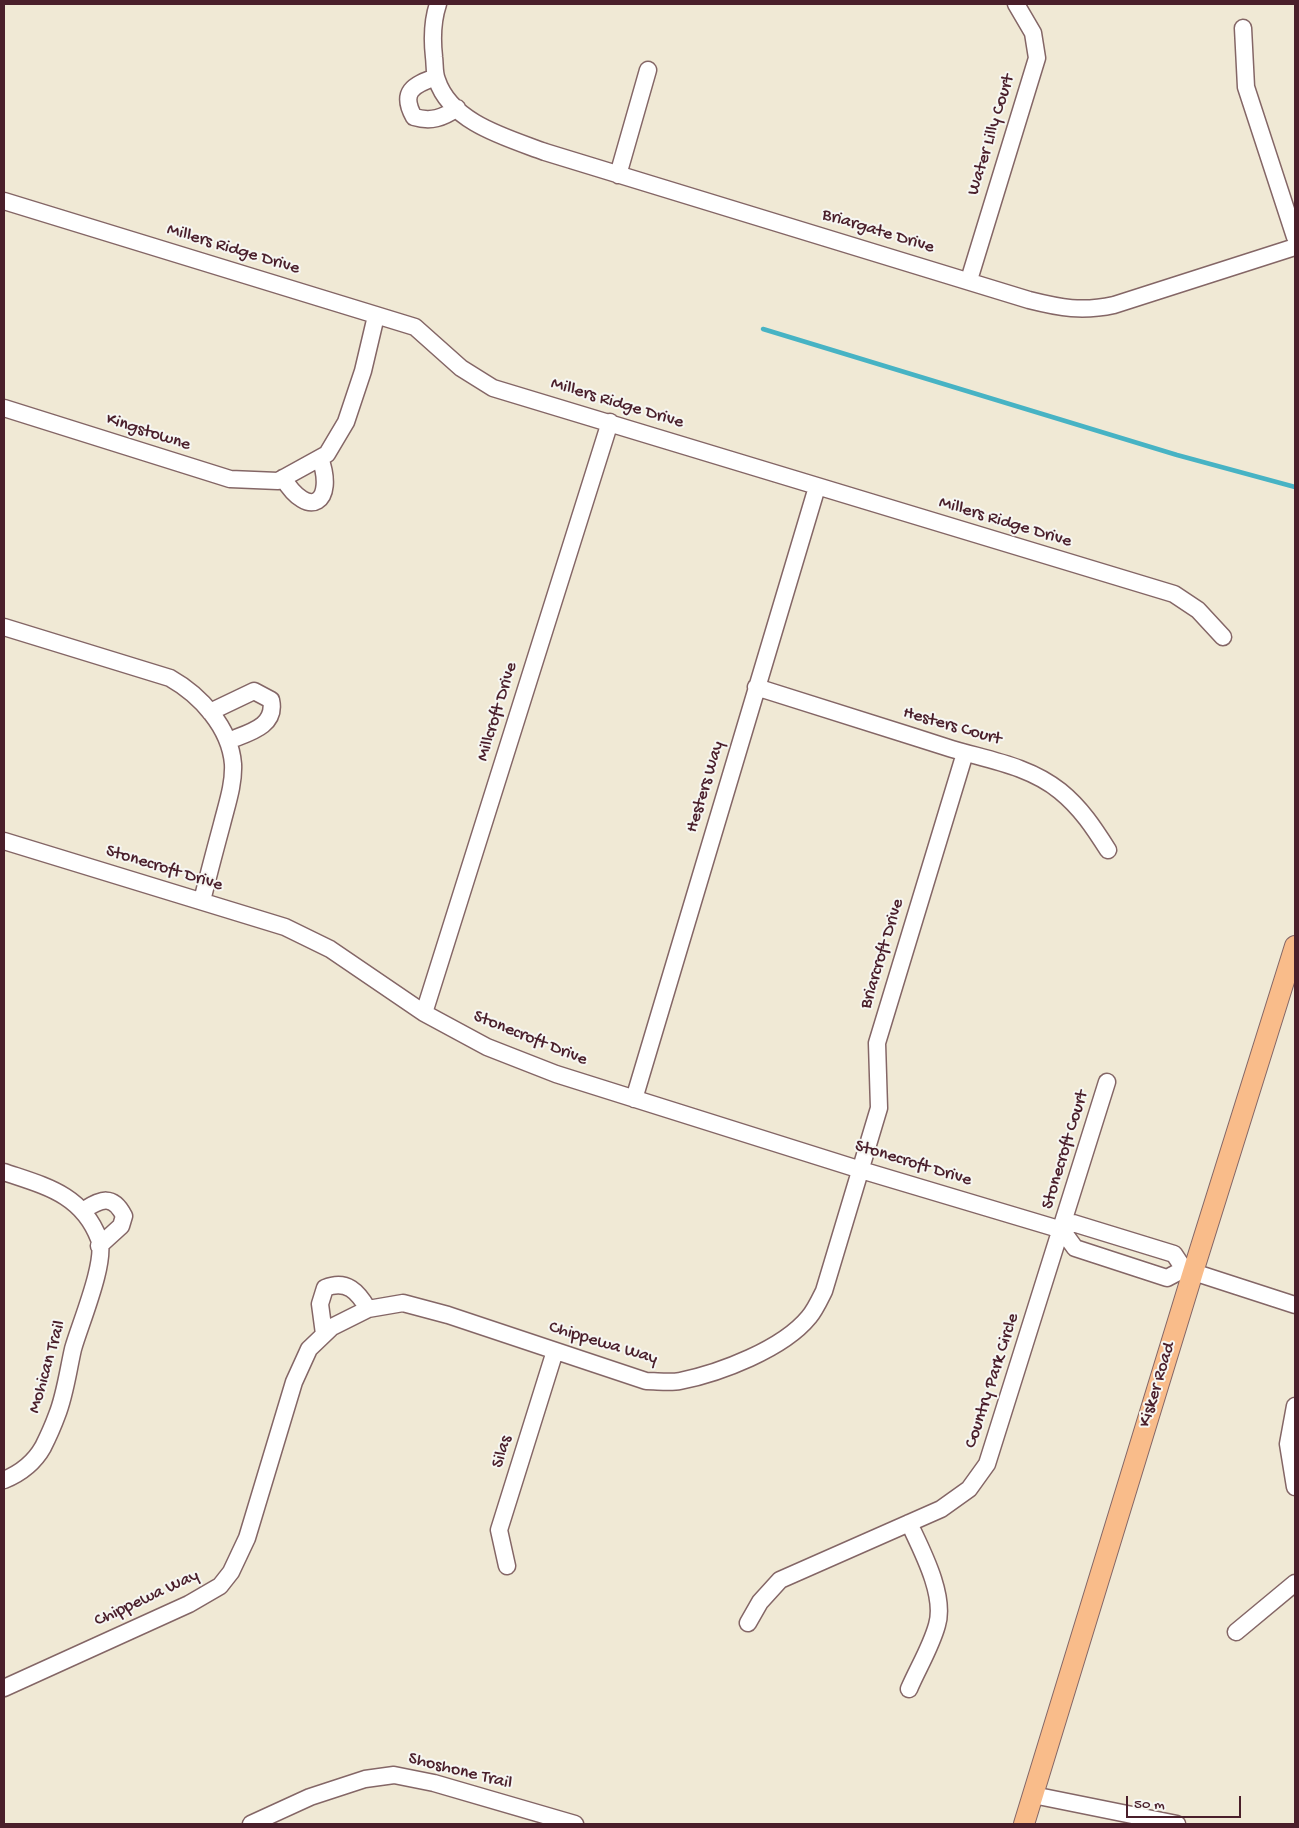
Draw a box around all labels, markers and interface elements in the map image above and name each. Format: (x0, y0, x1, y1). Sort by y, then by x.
street label: Water Lilly Court (963, 72, 1021, 198)
street label: Briargate Drive (819, 205, 937, 259)
street label: Millers Ridge Drive (164, 220, 302, 280)
street label: Millers Ridge Drive (548, 374, 686, 434)
street label: Kingstowne (103, 409, 193, 457)
street label: Millers Ridge Drive (936, 493, 1074, 553)
street label: Millcroft Drive (473, 660, 523, 764)
street label: Hesters Court (900, 703, 1004, 751)
street label: Hesters Way (682, 739, 730, 835)
street label: Stonecroft Drive (103, 841, 225, 897)
street label: Briarcroft Drive (856, 896, 910, 1012)
street label: Stonecroft Drive (470, 1006, 590, 1072)
street label: Stonecroft Court (1038, 1088, 1094, 1212)
street label: Stonecroft Drive (852, 1136, 974, 1192)
street label: Country Park Circle (961, 1311, 1025, 1451)
street label: Chippewa Way (546, 1317, 660, 1371)
street label: Mohican Trail (24, 1318, 72, 1416)
street label: Kisker Road (1135, 1340, 1181, 1430)
street label: Silas (488, 1433, 518, 1471)
street label: Chippewa Way (91, 1565, 203, 1633)
street label: Shoshone Trail (406, 1749, 514, 1795)
scale bar (1129, 1786, 1244, 1818)
text: 50 m (1134, 1796, 1165, 1814)

